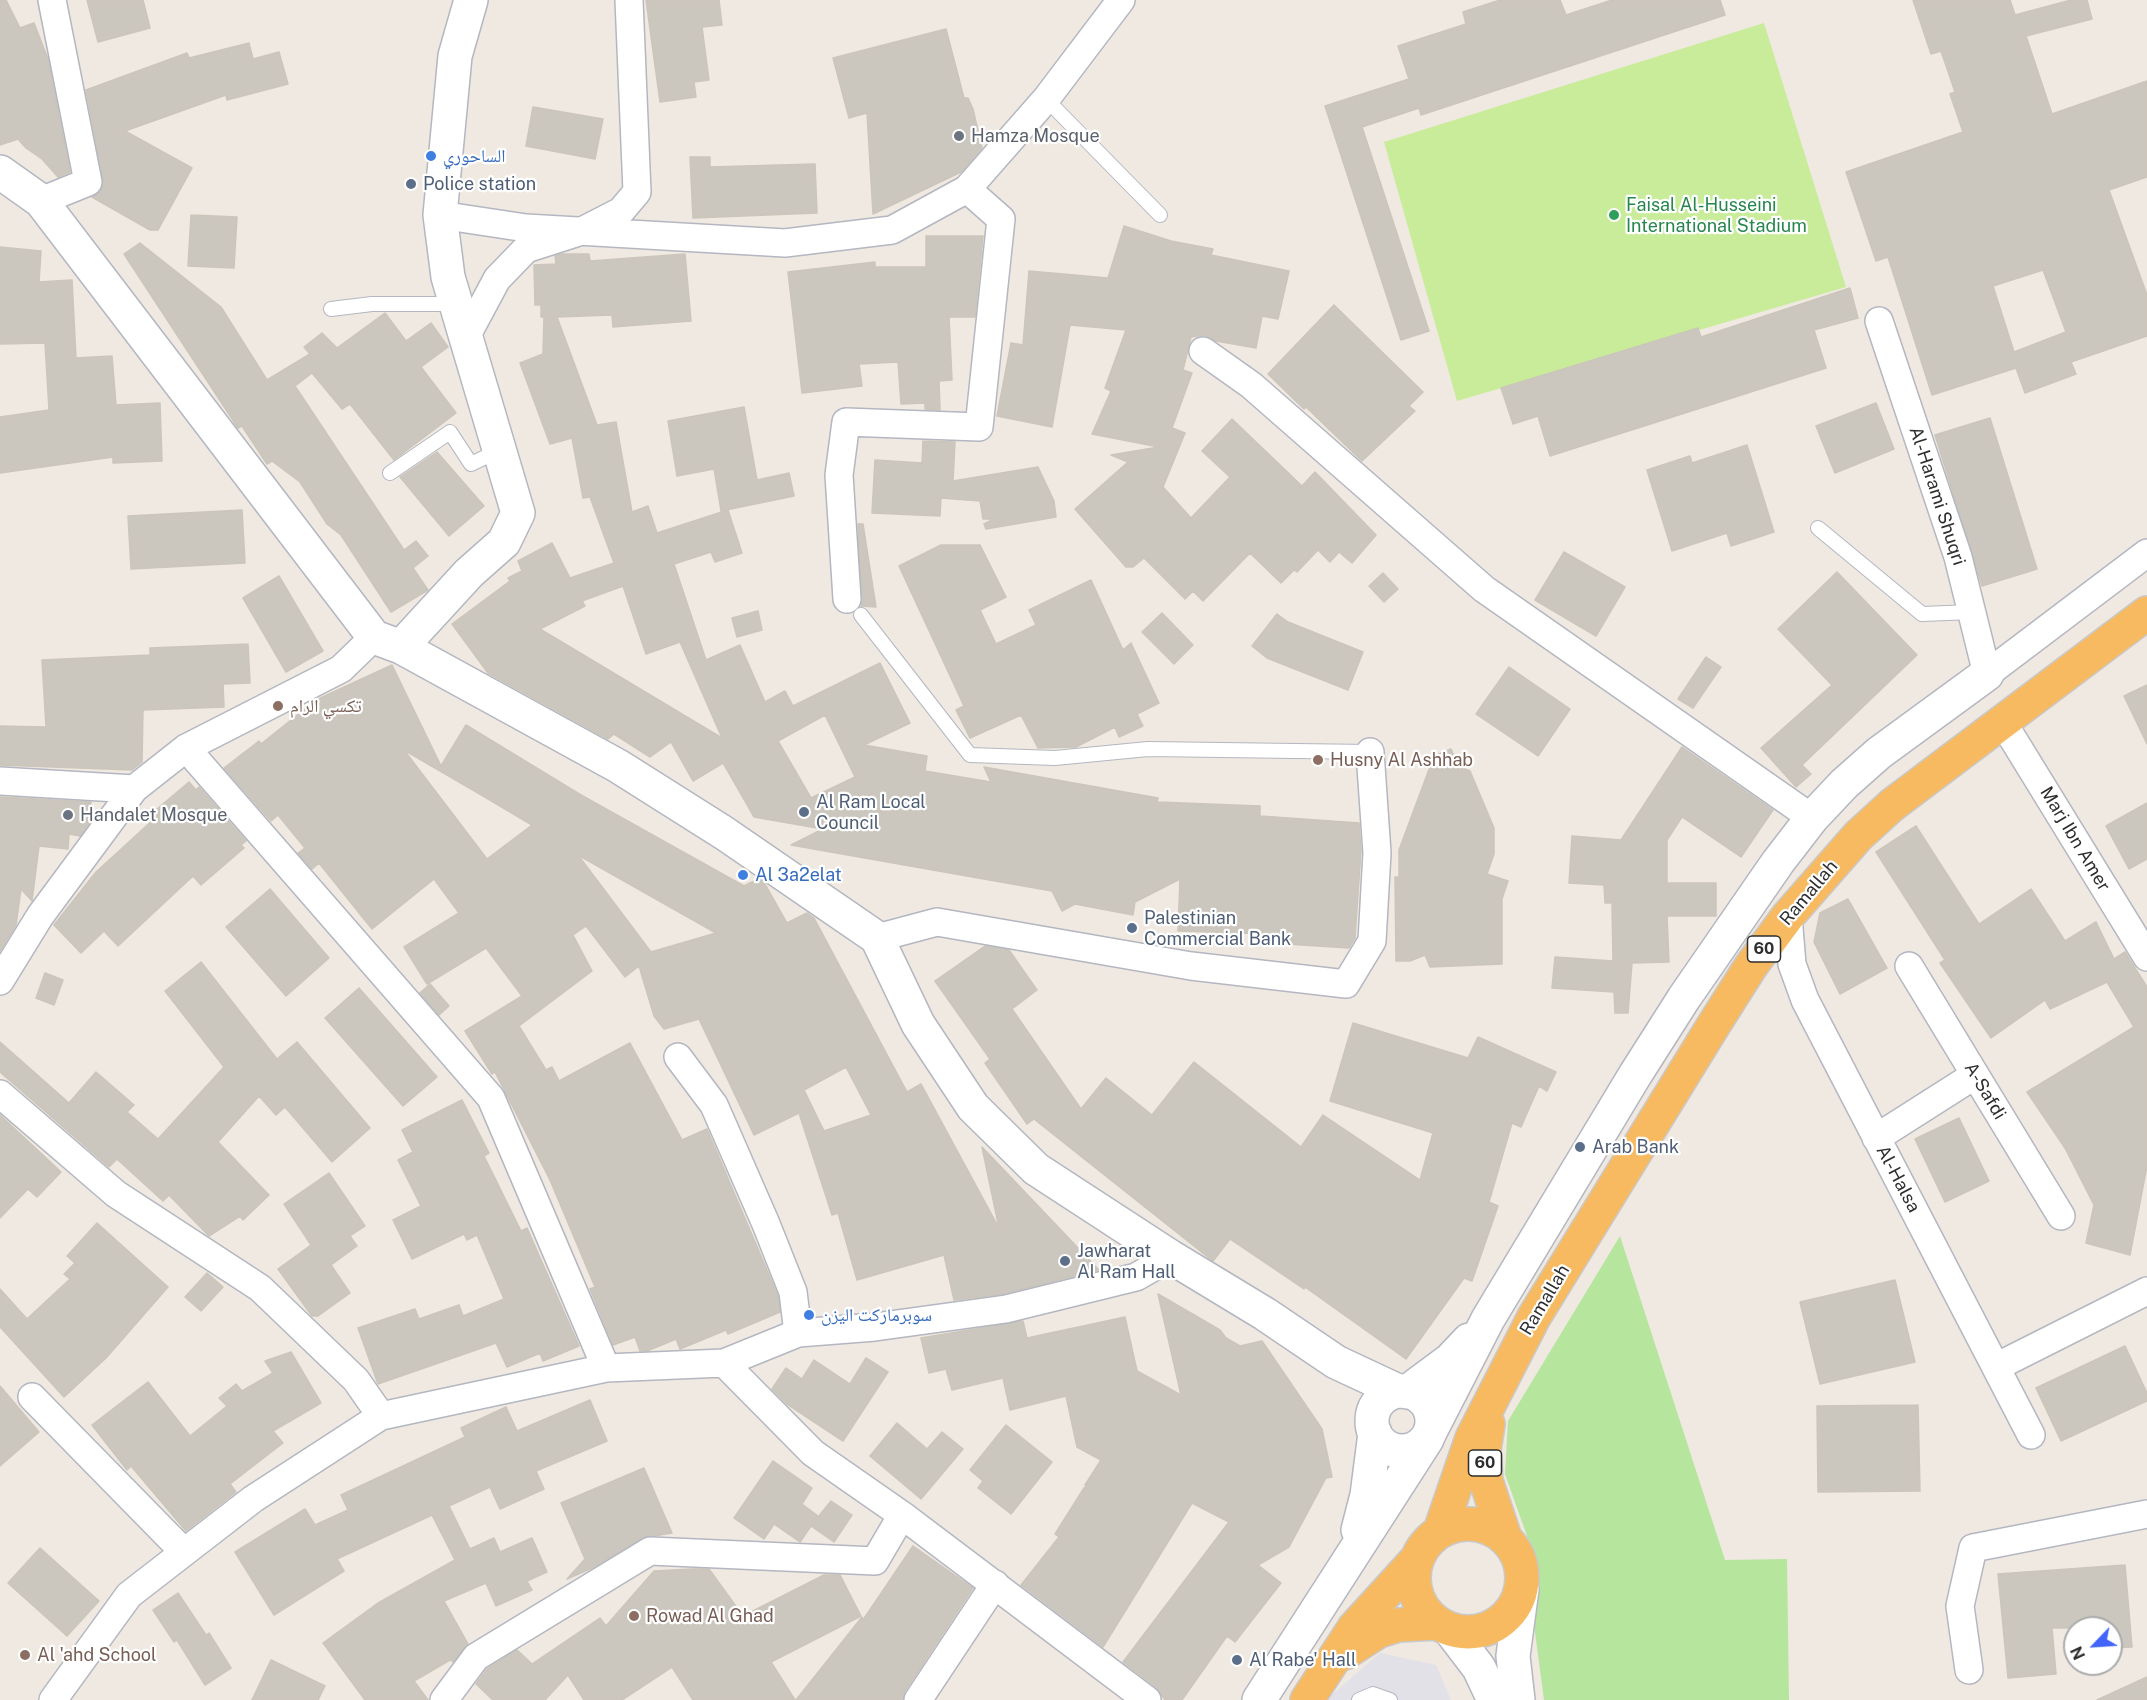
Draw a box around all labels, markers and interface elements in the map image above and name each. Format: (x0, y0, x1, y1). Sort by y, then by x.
place label: Hamza Mosque (971, 125, 1100, 147)
marker: Hamza Mosque (952, 129, 966, 143)
place label: الساحوري (443, 145, 506, 167)
marker: الساحوري (424, 149, 438, 163)
place label: Police station (423, 173, 536, 195)
marker: Police station (404, 177, 418, 191)
place label: Faisal Al-Husseini International Stadium (1626, 194, 1807, 236)
marker: Faisal Al-Husseini International Stadium (1607, 208, 1621, 222)
street label: Al-Harami Shuqri (1904, 424, 1970, 568)
place label: تكسي الرام (290, 695, 362, 717)
marker: تكسي الرام (271, 699, 285, 713)
place label: Husny Al Ashhab (1330, 749, 1473, 771)
marker: Husny Al Ashhab (1311, 753, 1325, 767)
street label: Marj Ibn Amer (2035, 783, 2115, 895)
place label: Al Ram Local Council (816, 791, 926, 834)
place label: Handalet Mosque (80, 804, 227, 826)
marker: Al Ram Local Council (797, 805, 811, 819)
marker: Handalet Mosque (61, 808, 75, 822)
street label: Ramallah (1776, 856, 1842, 930)
place label: Al 3a2elat (755, 864, 842, 886)
marker: Al 3a2elat (736, 868, 750, 882)
place label: Palestinian Commercial Bank (1144, 907, 1291, 950)
marker: Palestinian Commercial Bank (1125, 921, 1139, 935)
road number: 60 (1748, 936, 1780, 962)
street label: A-Safdi (1960, 1059, 2010, 1123)
place label: Arab Bank (1592, 1136, 1679, 1158)
marker: Arab Bank (1573, 1140, 1587, 1154)
street label: Al-Halsa (1871, 1142, 1925, 1216)
place label: Jawharat Al Ram Hall (1077, 1240, 1176, 1282)
marker: Jawharat Al Ram Hall (1058, 1254, 1072, 1268)
street label: Ramallah (1516, 1261, 1574, 1339)
place label: سوبرماركت اليزن (821, 1304, 932, 1326)
marker: سوبرماركت اليزن (802, 1308, 816, 1322)
road number: 60 (1468, 1450, 1502, 1476)
place label: Rowad Al Ghad (646, 1605, 774, 1627)
marker: Rowad Al Ghad (627, 1609, 641, 1623)
north arrow (2063, 1616, 2123, 1676)
text: N (2067, 1643, 2089, 1663)
place label: Al 'ahd School (37, 1644, 156, 1666)
marker: Al 'ahd School (18, 1648, 32, 1662)
place label: Al Rabe' Hall (1249, 1649, 1356, 1671)
marker: Al Rabe' Hall (1230, 1653, 1244, 1667)

